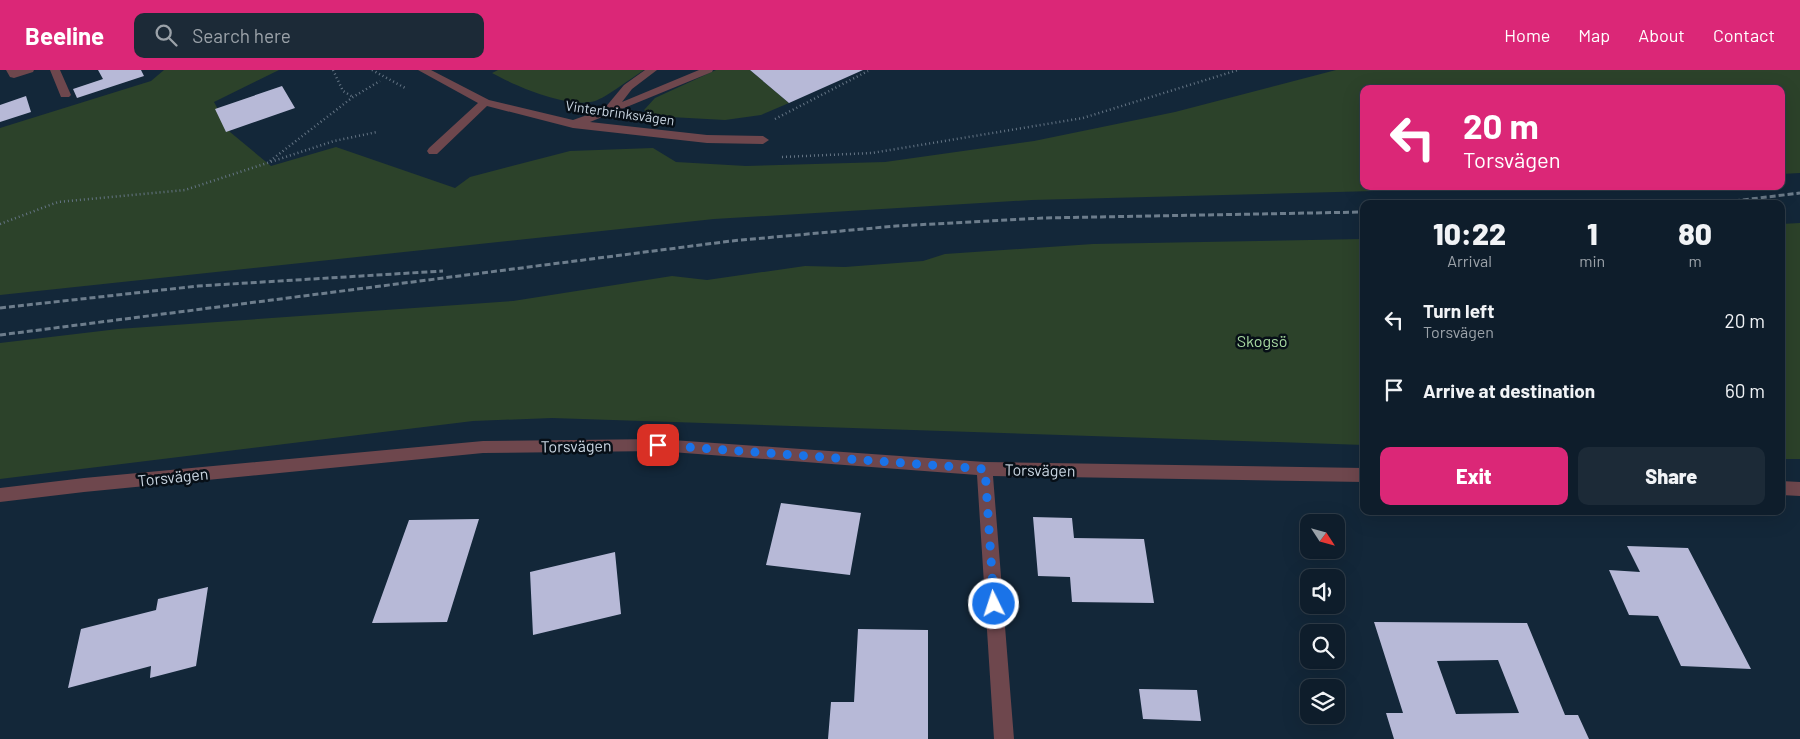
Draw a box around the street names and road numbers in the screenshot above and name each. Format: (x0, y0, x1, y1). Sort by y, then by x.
street label: Vinterbrinksvägen (564, 96, 676, 129)
street label: Torsvägen (540, 435, 612, 456)
street label: Torsvägen (1004, 459, 1076, 480)
street label: Torsvägen (137, 463, 209, 490)

